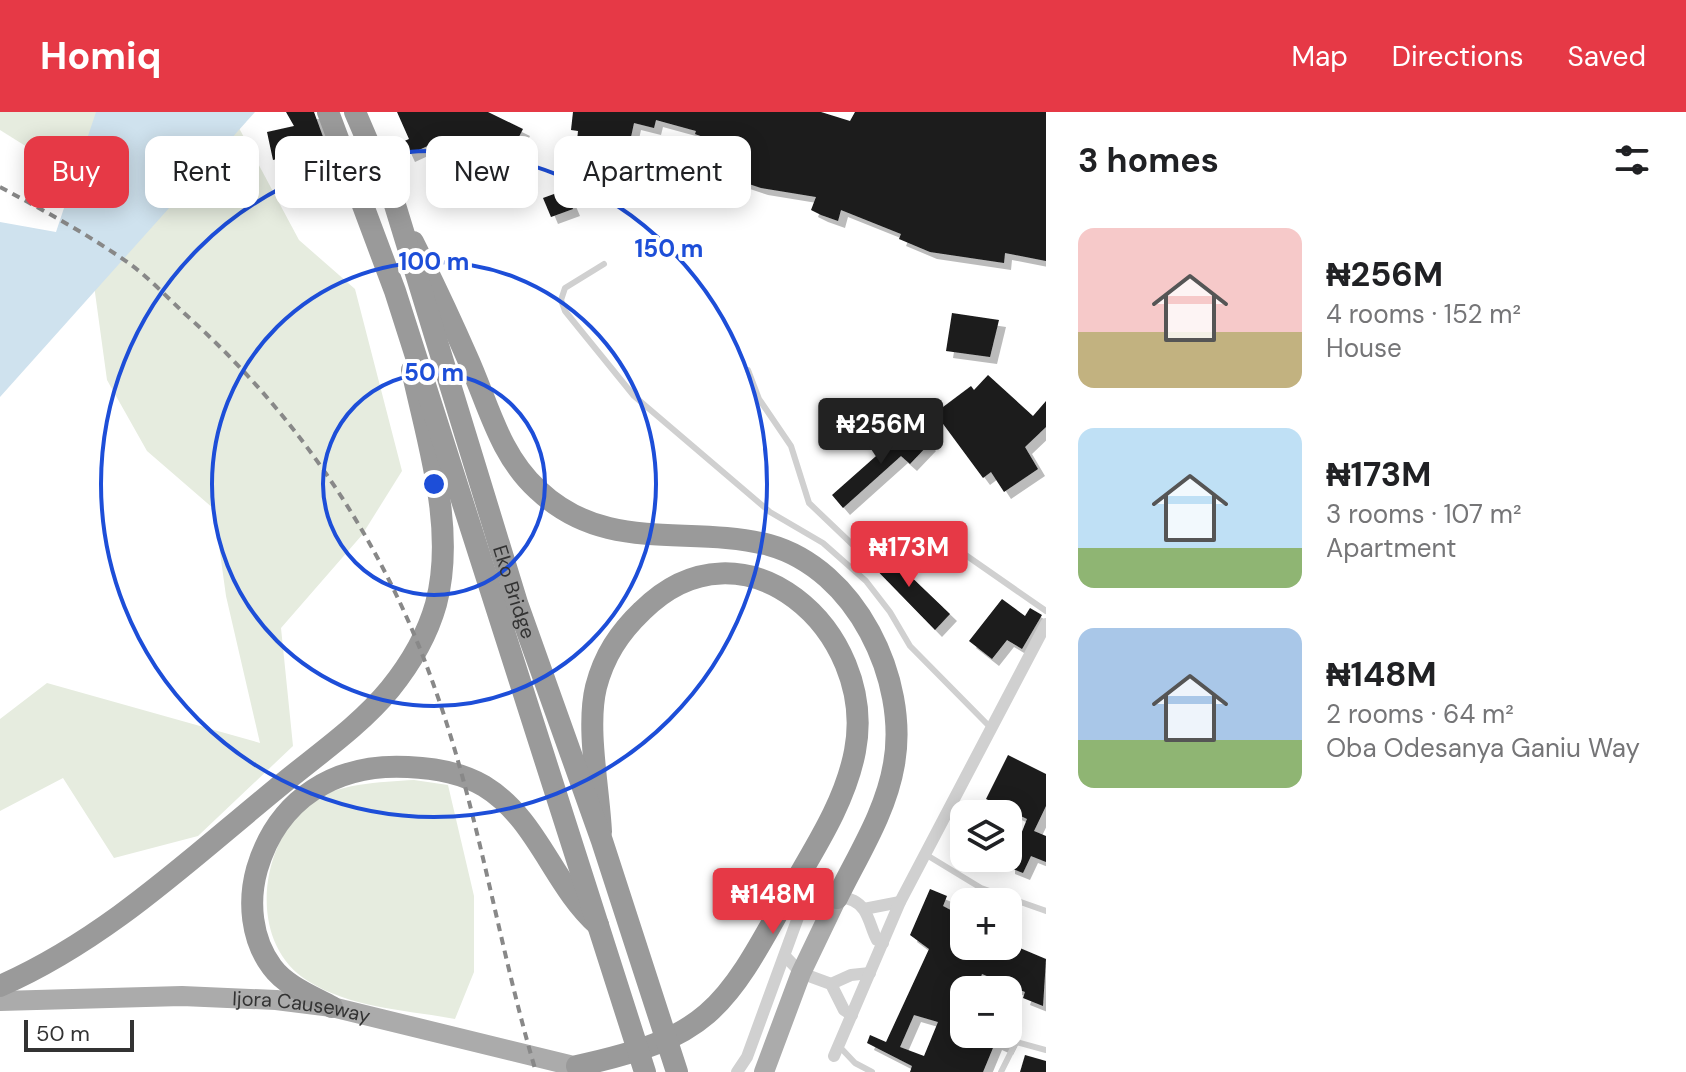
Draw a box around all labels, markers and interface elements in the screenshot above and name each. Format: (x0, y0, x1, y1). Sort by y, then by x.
text: Homiq (40, 31, 161, 81)
text: Map (1291, 38, 1348, 75)
text: Directions (1392, 38, 1524, 75)
text: Saved (1568, 38, 1646, 75)
chip: Buy (24, 136, 129, 208)
chip: Rent (145, 136, 259, 208)
chip: Filters (275, 136, 410, 208)
chip: New (426, 136, 538, 208)
chip: Apartment (554, 136, 751, 208)
text: 3 homes (1078, 138, 1219, 183)
icon: filters (1610, 138, 1654, 182)
text: 150 m (635, 233, 703, 264)
text: 100 m (399, 246, 469, 277)
text: ₦256M (1326, 252, 1443, 297)
icon: home (1142, 260, 1238, 356)
text: 4 rooms · 152 m² (1326, 297, 1521, 331)
text: House (1326, 331, 1402, 365)
text: 50 m (404, 357, 464, 388)
pin: ₦256M (825, 398, 937, 466)
text: ₦256M (836, 407, 926, 441)
text: ₦173M (1326, 452, 1431, 497)
icon: home (1142, 460, 1238, 556)
centre of rings (420, 470, 448, 498)
text: 3 rooms · 107 m² (1326, 497, 1522, 531)
pin: ₦173M (853, 521, 965, 589)
text: ₦173M (869, 530, 949, 564)
text: Apartment (1326, 531, 1457, 565)
street label: Eko Bridge (487, 542, 542, 642)
text: ₦148M (1326, 652, 1437, 697)
icon: home (1142, 660, 1238, 756)
text: 2 rooms · 64 m² (1326, 697, 1514, 731)
text: Oba Odesanya Ganiu Way (1326, 731, 1640, 765)
map controls (950, 800, 1022, 1048)
button: layers (950, 800, 1022, 872)
pin: ₦148M (717, 868, 829, 936)
text: ₦148M (731, 877, 815, 911)
button: + (950, 888, 1022, 960)
button: − (950, 976, 1022, 1048)
street label: Ijora Causeway (232, 985, 373, 1029)
scale bar (24, 1016, 134, 1052)
text: 50 m (36, 1019, 90, 1048)

